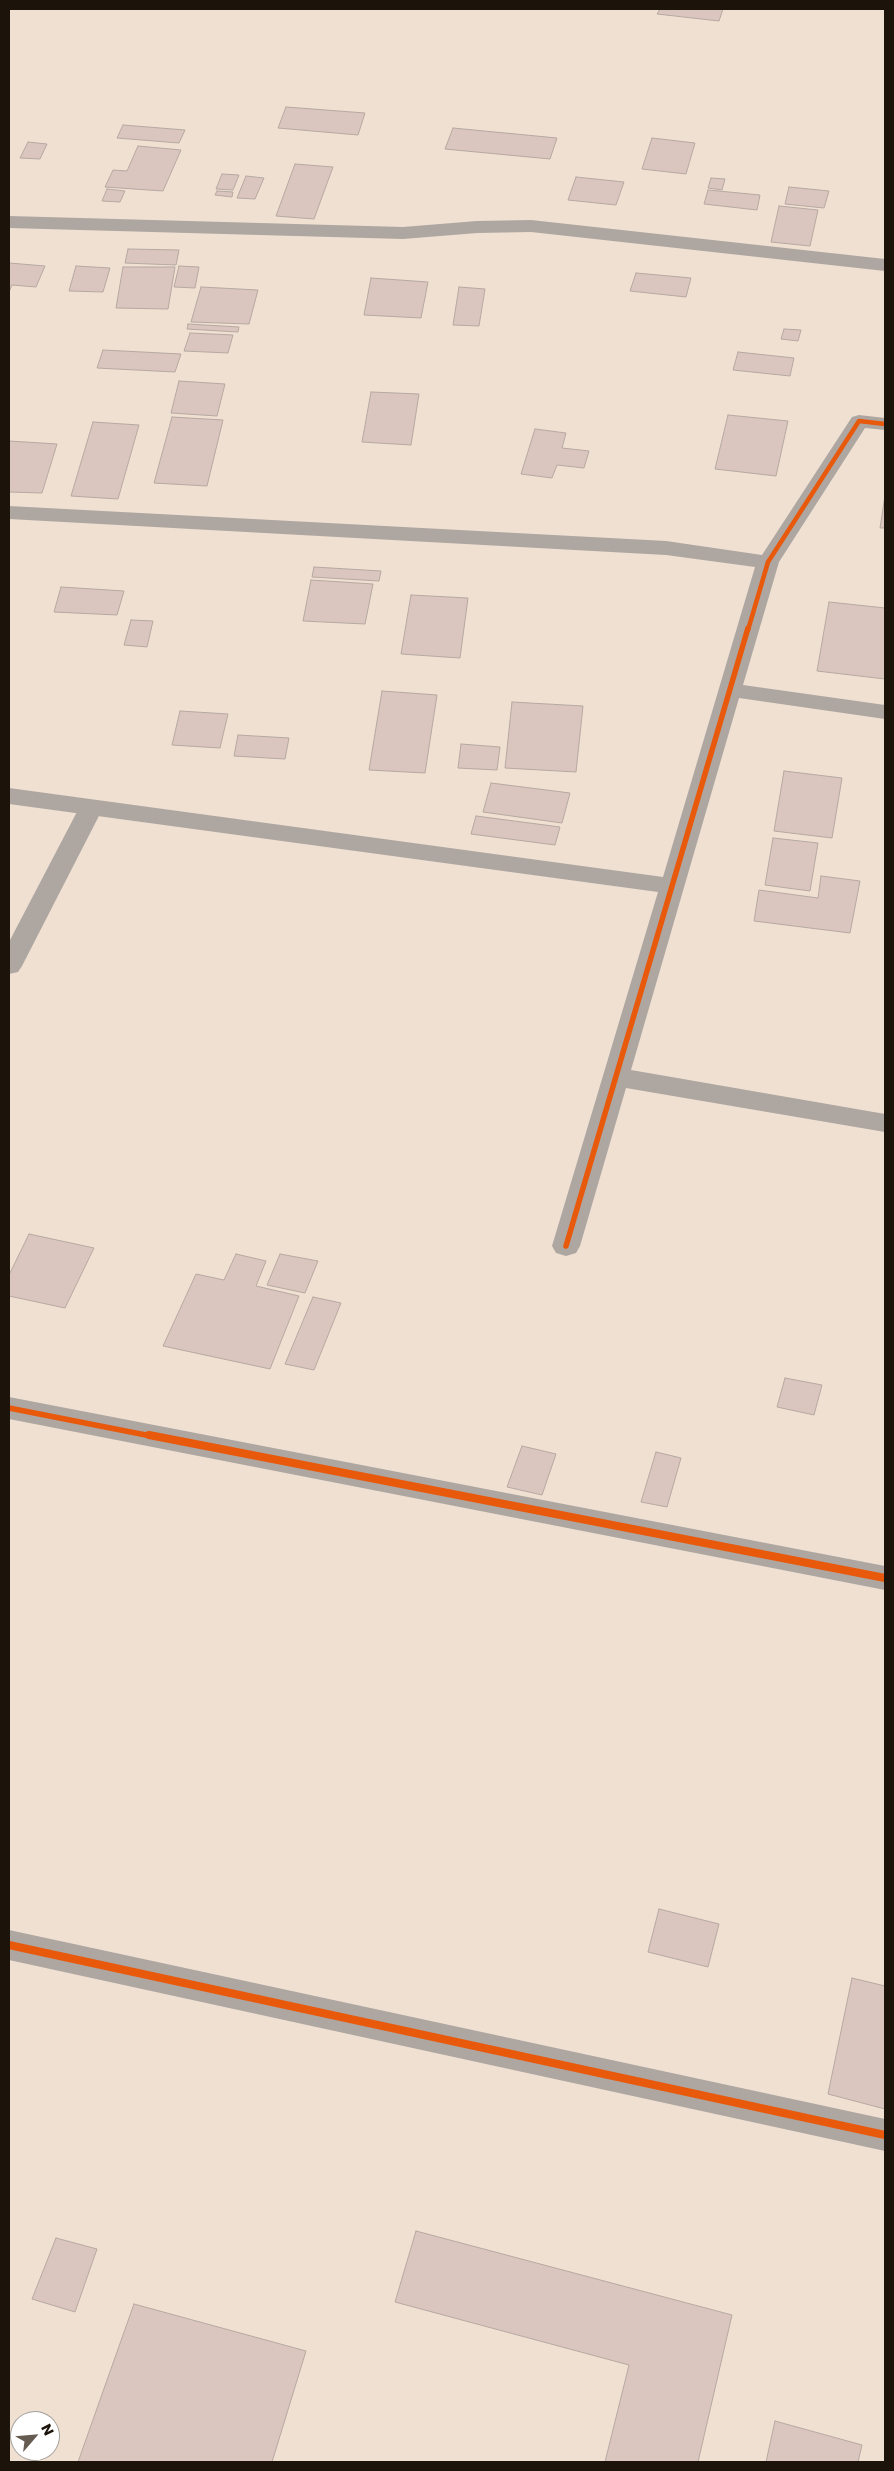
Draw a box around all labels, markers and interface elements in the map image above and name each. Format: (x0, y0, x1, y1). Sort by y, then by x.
north arrow (10, 2411, 60, 2461)
text: N (36, 2420, 59, 2439)

